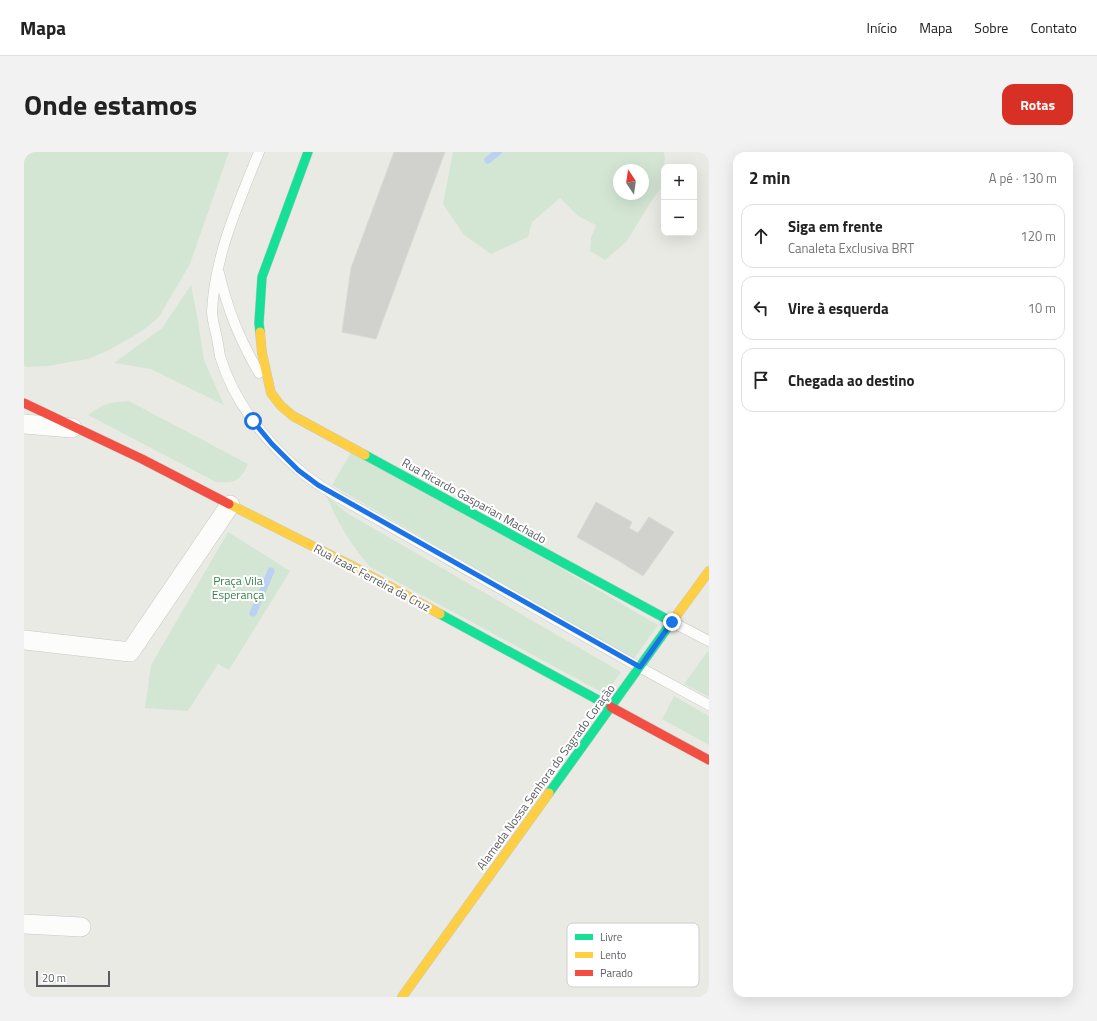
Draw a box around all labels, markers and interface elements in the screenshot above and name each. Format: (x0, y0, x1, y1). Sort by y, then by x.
text: Mapa (20, 13, 66, 42)
text: Início (867, 17, 897, 38)
text: Mapa (919, 17, 952, 38)
text: Sobre (974, 17, 1008, 38)
text: Contato (1030, 17, 1077, 38)
text: Onde estamos (24, 83, 197, 126)
button: Rotas (1002, 84, 1073, 125)
north arrow (613, 164, 649, 200)
map controls (661, 164, 697, 236)
button: + (661, 164, 697, 200)
text: 2 min (749, 165, 790, 191)
text: A pé · 130 m (989, 168, 1057, 188)
button: − (661, 200, 697, 236)
text: Siga em frente (788, 215, 883, 238)
icon: ahead (750, 225, 772, 247)
text: 120 m (1020, 226, 1056, 246)
text: Canaleta Exclusiva BRT (788, 238, 914, 258)
icon: left (750, 297, 772, 319)
text: Vire à esquerda (788, 297, 889, 320)
text: 10 m (1028, 298, 1056, 318)
icon: arrive (750, 369, 772, 391)
text: Chegada ao destino (788, 369, 914, 392)
route start (244, 412, 262, 430)
street label: Rua Ricardo Gasparian Machado (399, 453, 550, 548)
street label: Rua Izaac Ferreira da Cruz (310, 539, 434, 616)
park label: Praça Vila Esperança (212, 571, 264, 604)
route end (663, 613, 681, 631)
street label: Alameda Nossa Senhora do Sagrado Coração (472, 680, 620, 874)
legend (567, 923, 699, 987)
text: Livre (600, 929, 623, 945)
text: Lento (600, 947, 627, 963)
text: Parado (600, 965, 633, 981)
scale bar (36, 969, 110, 988)
text: 20 m (42, 970, 66, 986)

